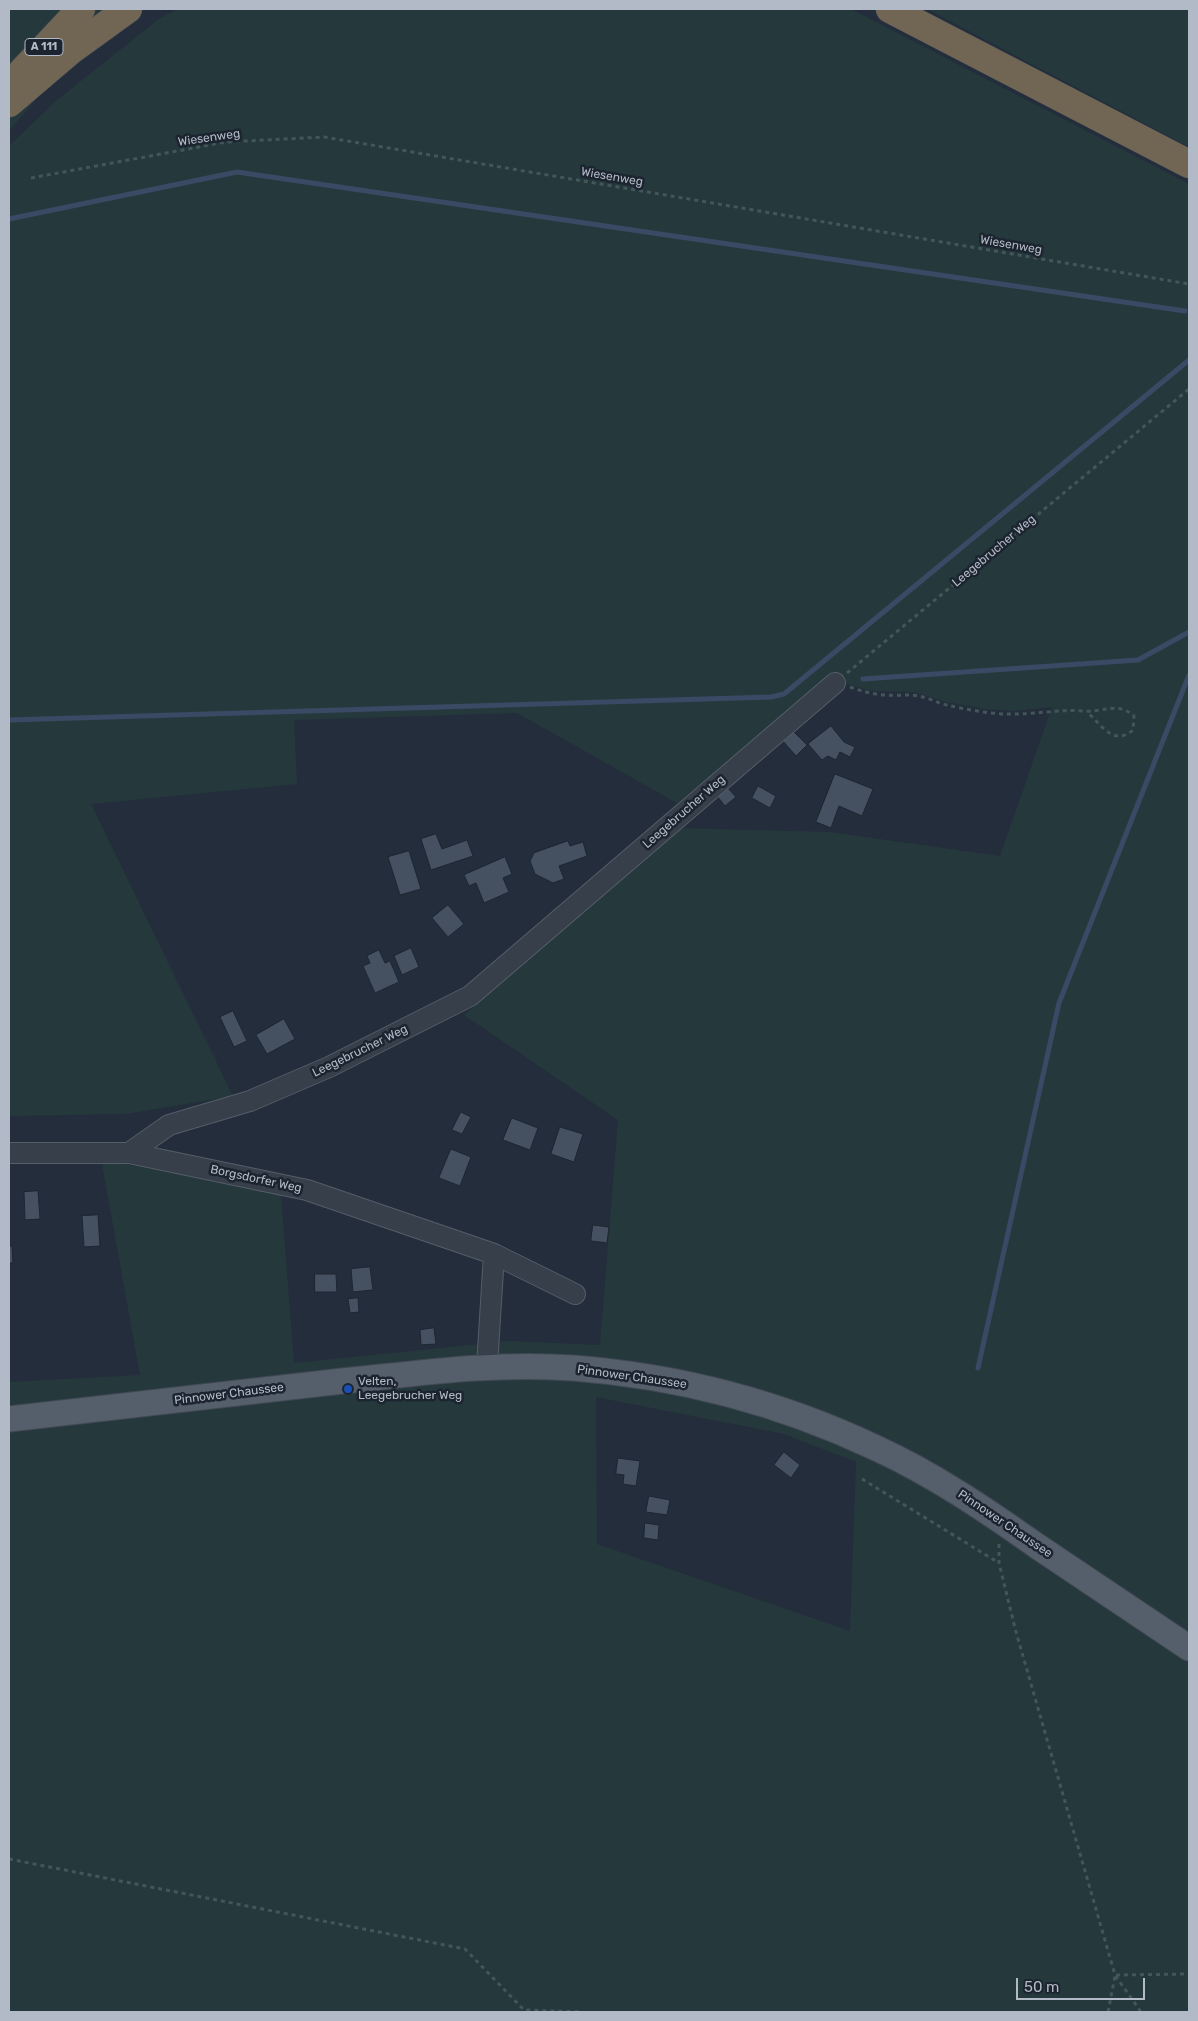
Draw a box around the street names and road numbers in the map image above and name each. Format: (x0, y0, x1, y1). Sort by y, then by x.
road number: A 111 (25, 38, 63, 56)
street label: Wiesenweg (177, 127, 241, 149)
street label: Wiesenweg (580, 164, 644, 190)
street label: Wiesenweg (979, 232, 1043, 258)
street label: Leegebrucher Weg (949, 512, 1039, 590)
street label: Leegebrucher Weg (640, 772, 728, 852)
street label: Leegebrucher Weg (310, 1022, 410, 1080)
street label: Borgsdorfer Weg (209, 1162, 303, 1196)
street label: Pinnower Chaussee (576, 1362, 688, 1392)
street label: Pinnower Chaussee (173, 1380, 285, 1408)
street label: Pinnower Chaussee (955, 1487, 1055, 1561)

